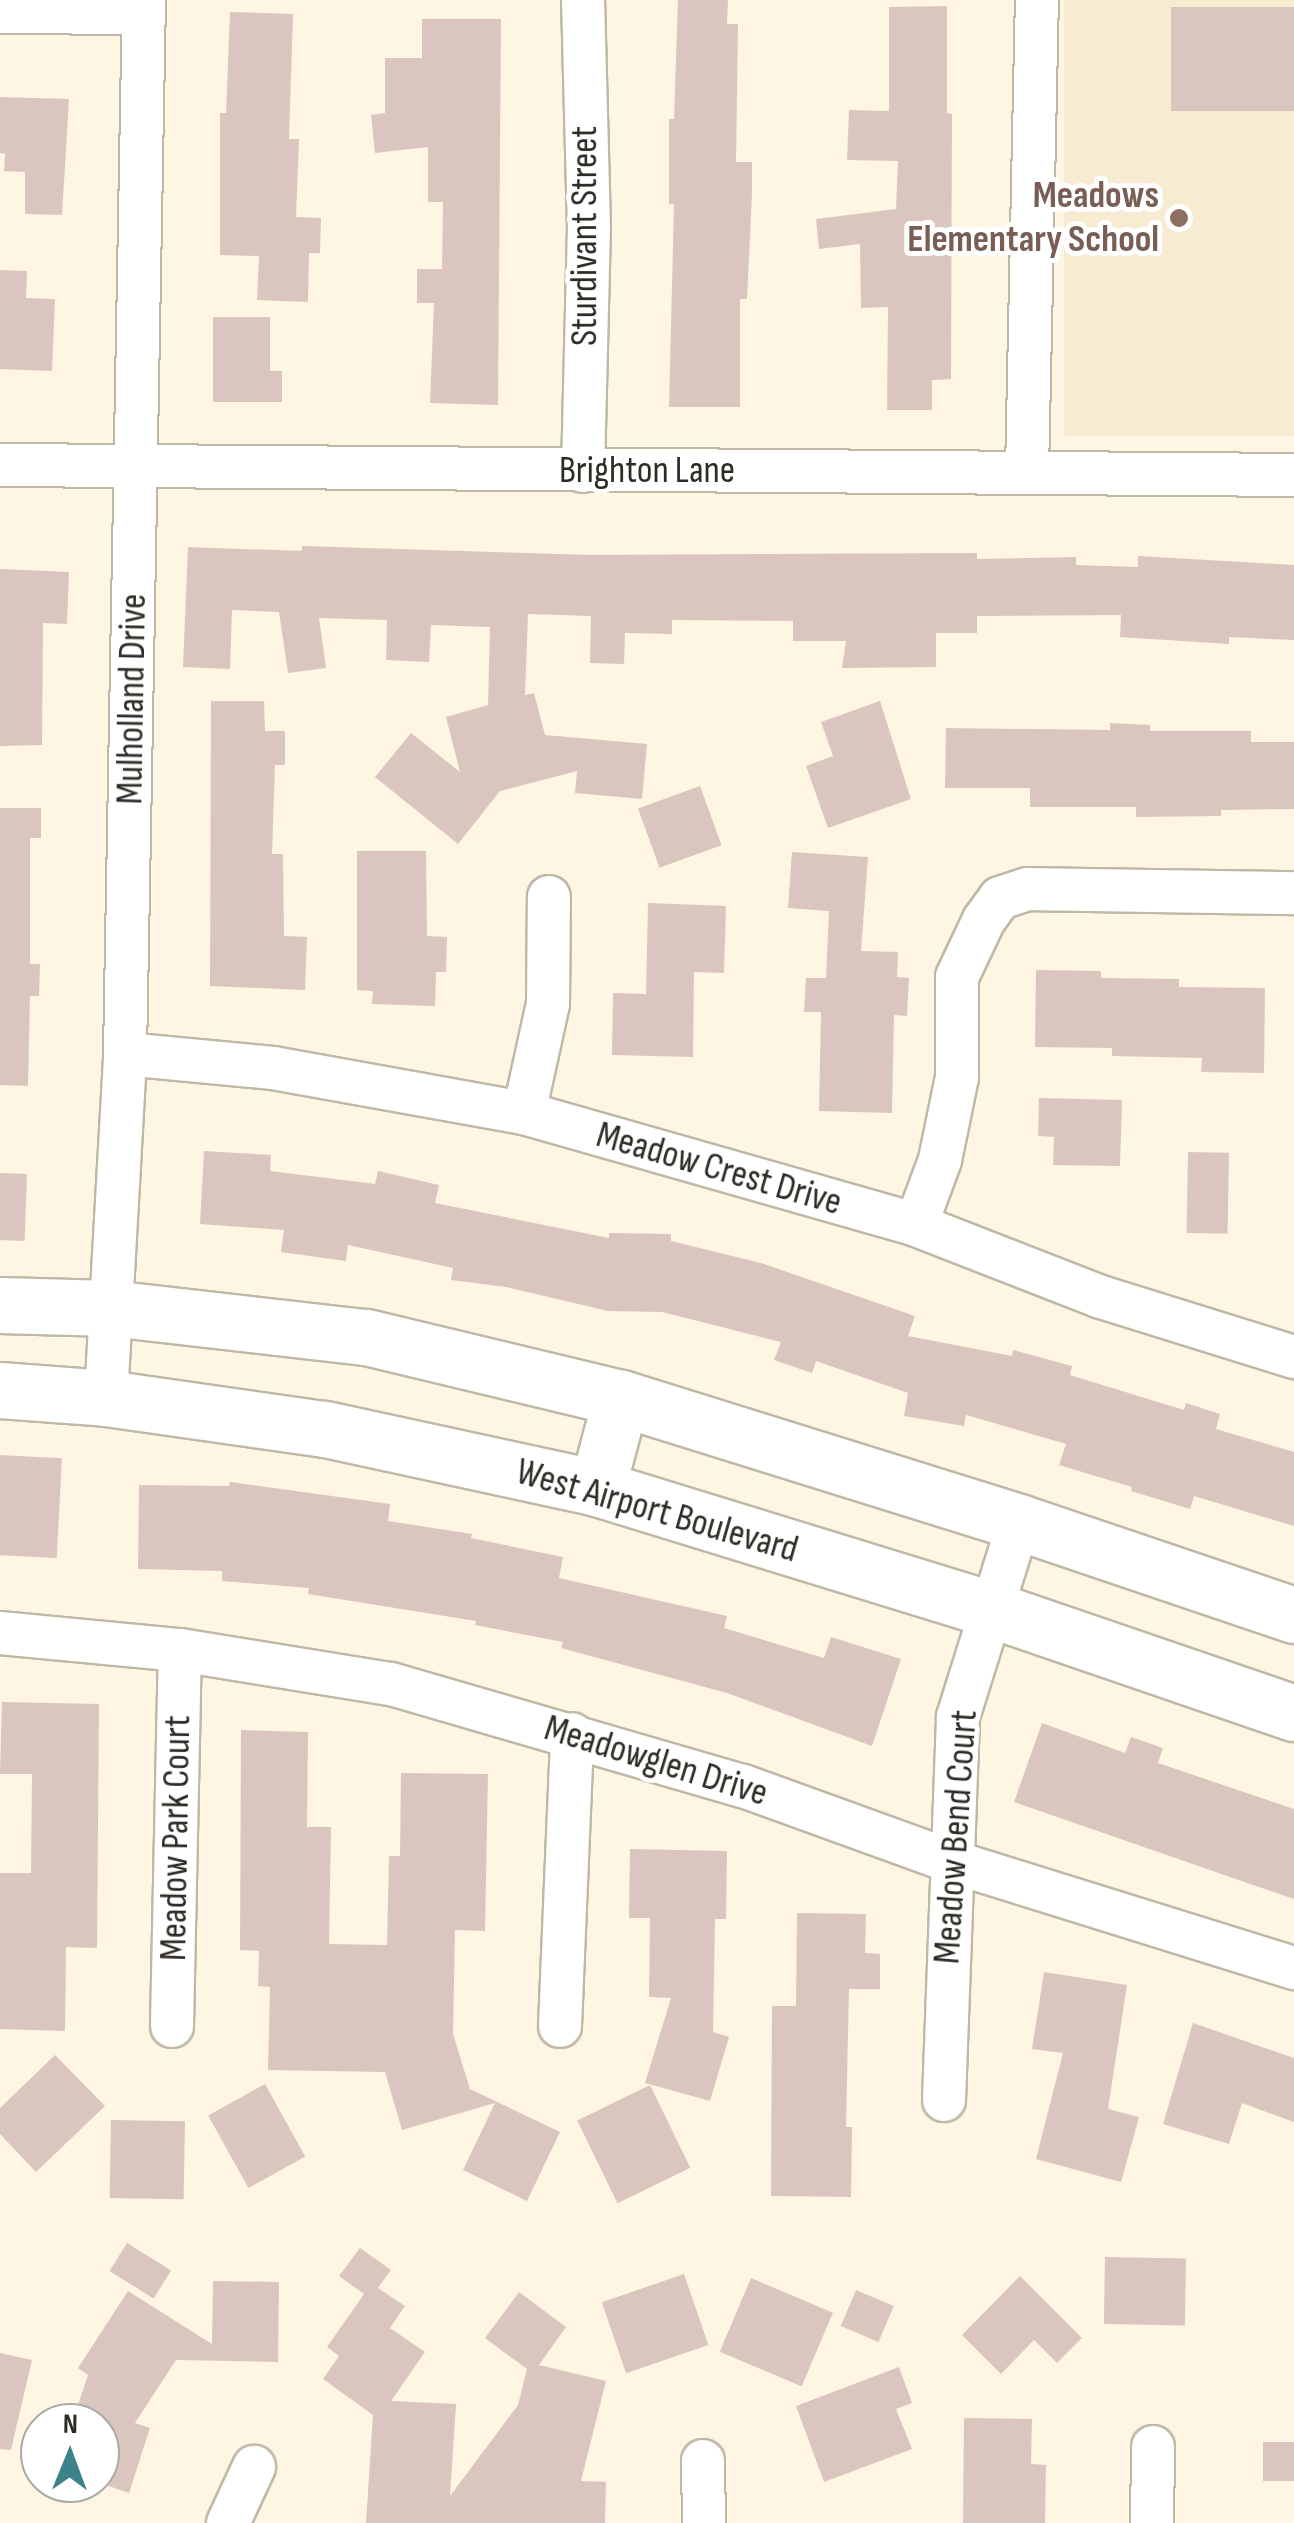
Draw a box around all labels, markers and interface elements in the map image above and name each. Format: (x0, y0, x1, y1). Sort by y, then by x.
street label: Sturdivant Street (562, 126, 608, 346)
place label: Meadows Elementary School (907, 173, 1159, 262)
marker: Meadows Elementary School (1168, 207, 1190, 229)
street label: Brighton Lane (559, 448, 735, 494)
street label: Mulholland Drive (107, 593, 157, 805)
street label: Meadow Crest Drive (591, 1112, 847, 1226)
street label: West Airport Boulevard (511, 1449, 803, 1573)
street label: Meadowglen Drive (539, 1705, 773, 1817)
street label: Meadow Bend Court (924, 1709, 988, 1965)
street label: Meadow Park Court (151, 1715, 201, 1961)
north arrow (20, 2403, 120, 2503)
text: N (63, 2408, 78, 2441)

